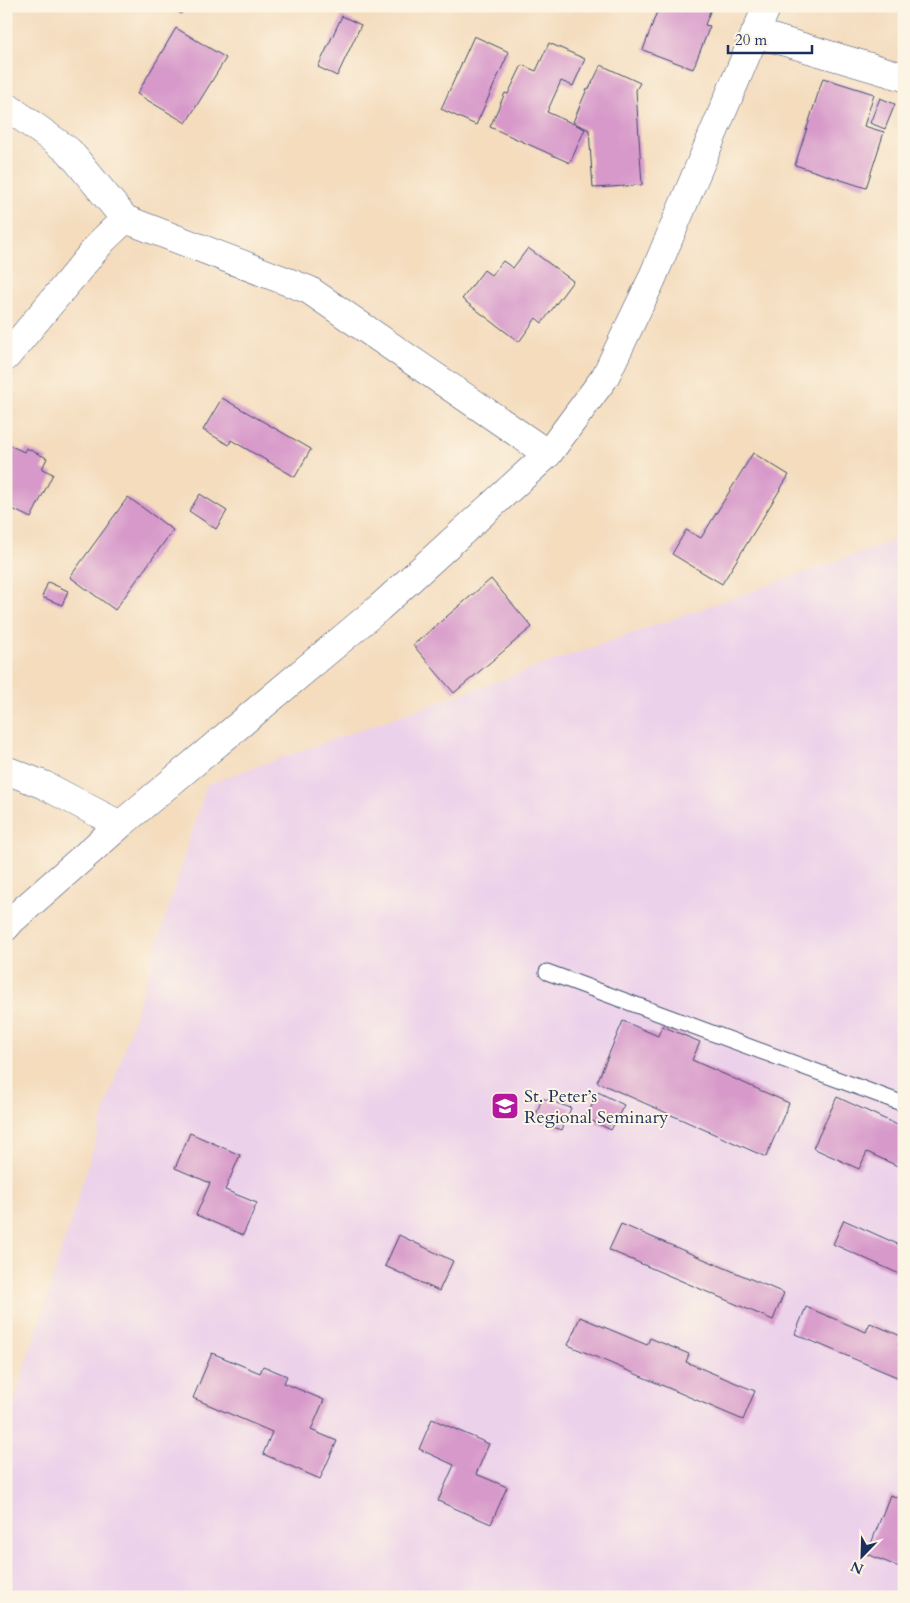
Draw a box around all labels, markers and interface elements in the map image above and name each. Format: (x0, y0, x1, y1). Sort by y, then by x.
scale bar (728, 22, 811, 54)
text: 20 m (735, 30, 767, 50)
place label: St. Peter’s Regional Seminary (524, 1084, 669, 1130)
school or university icon: St. Peter’s Regional Seminary (490, 1091, 520, 1121)
north arrow (838, 1530, 888, 1580)
text: N (848, 1556, 866, 1579)

